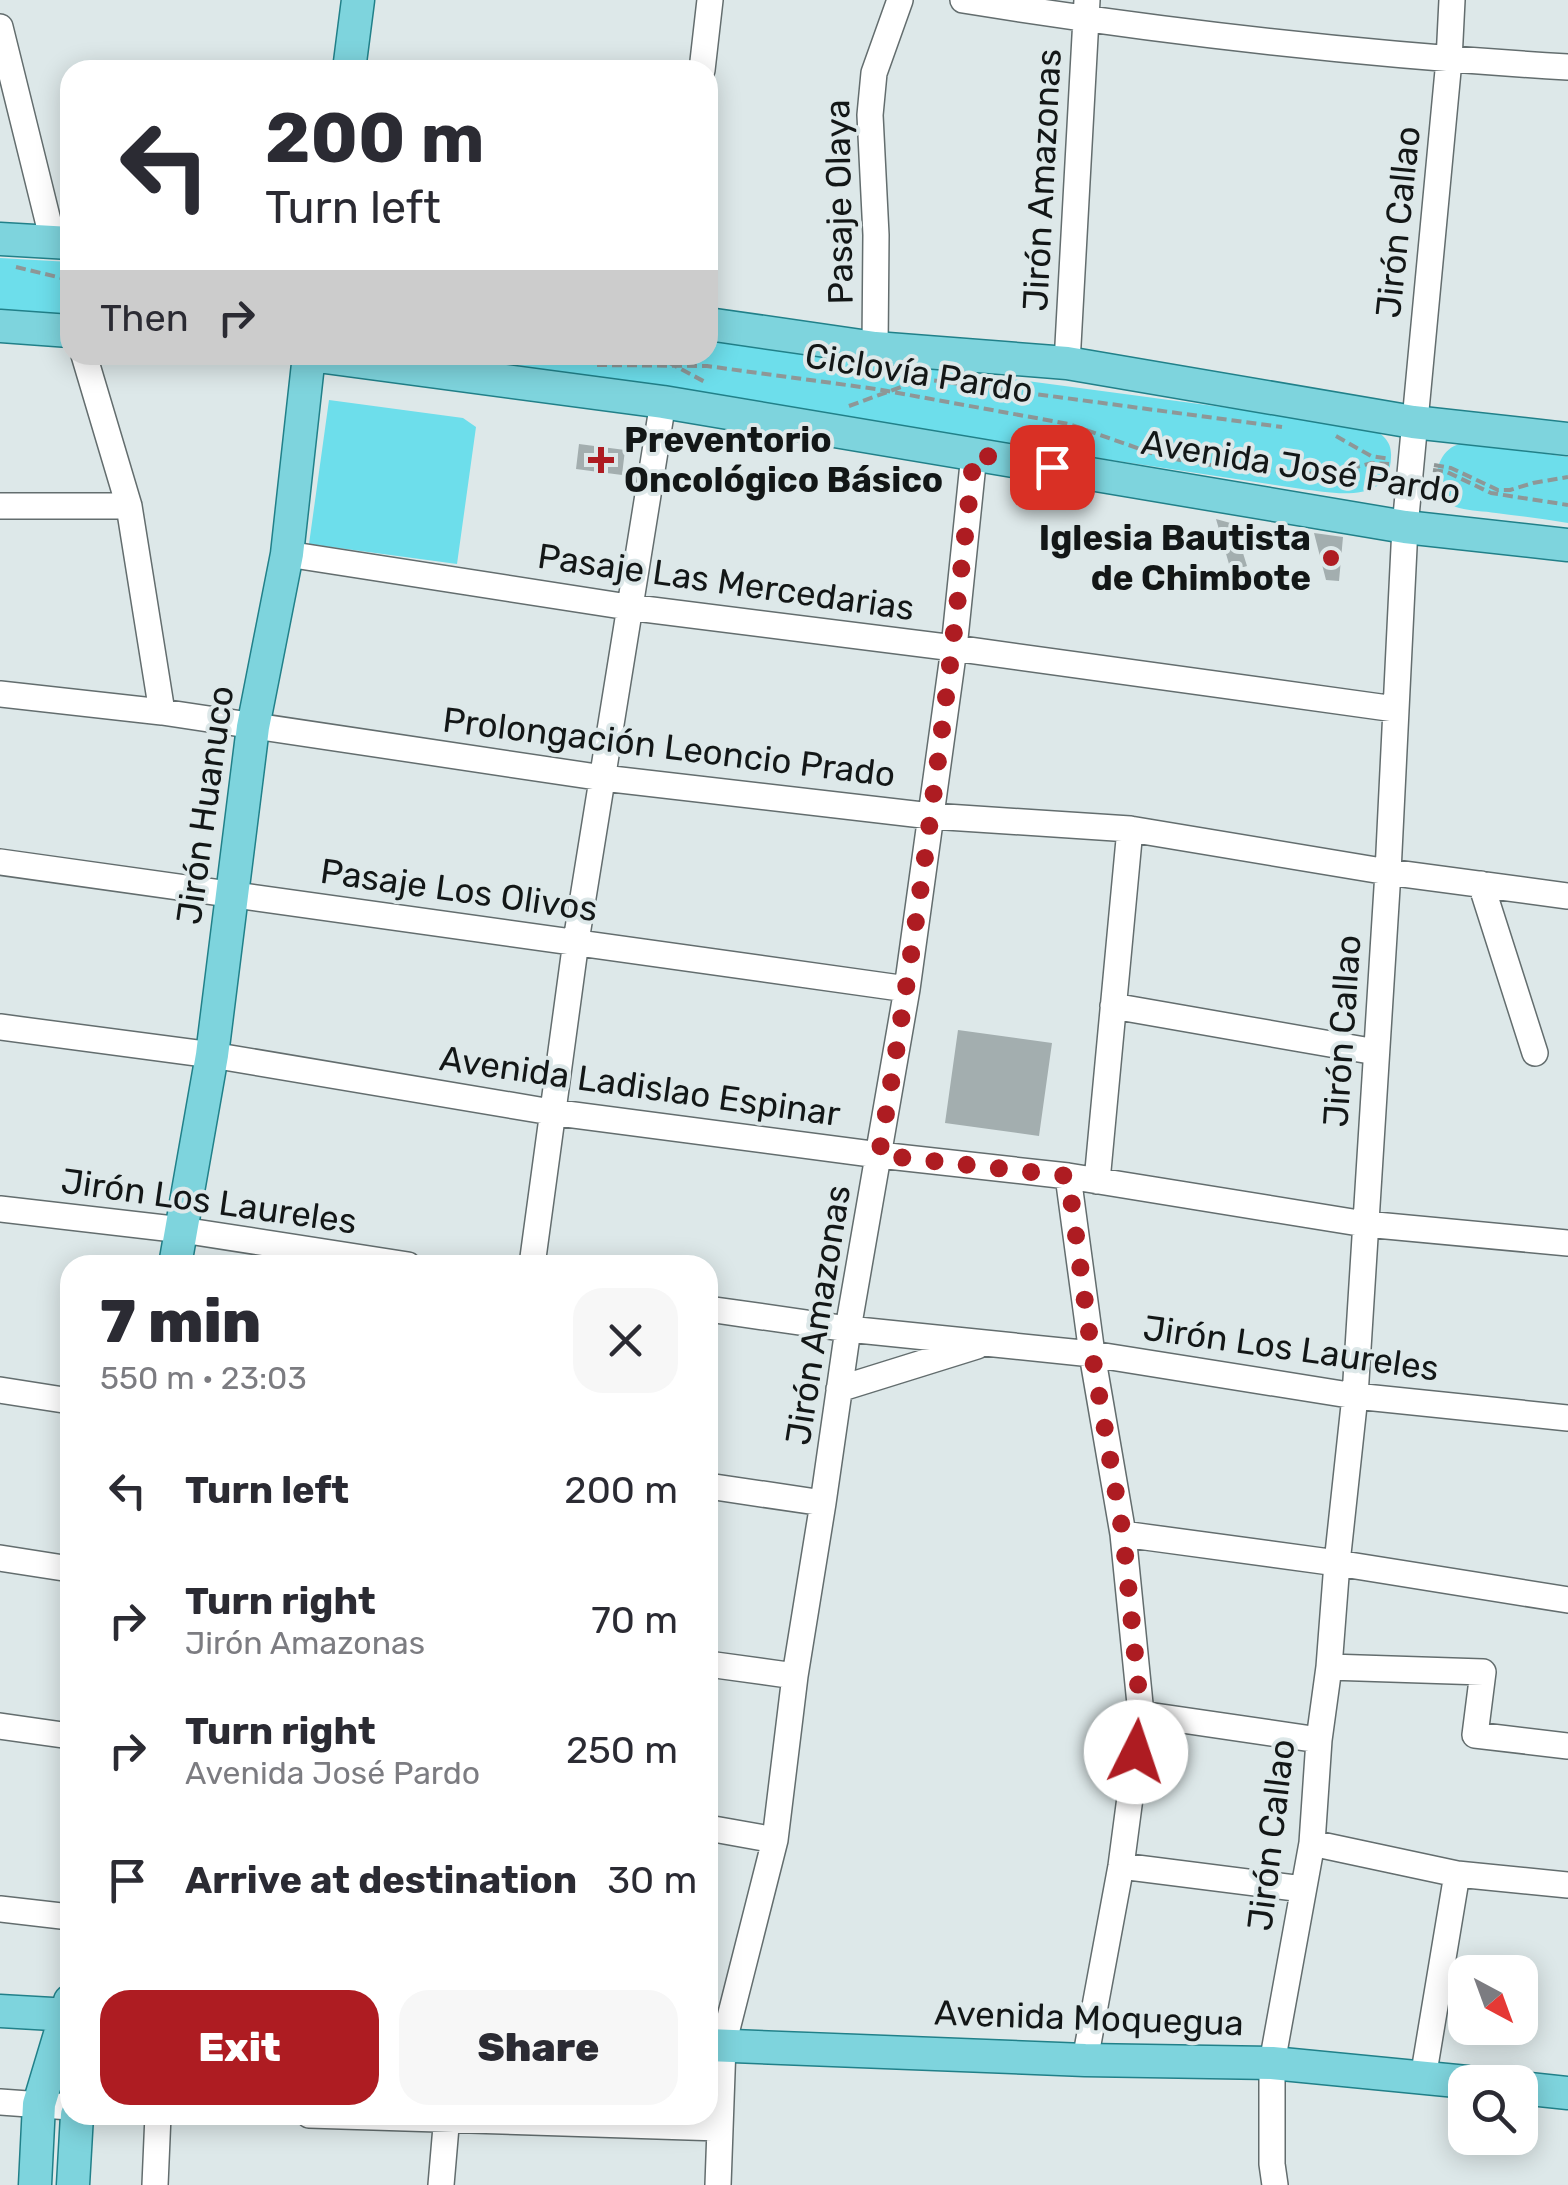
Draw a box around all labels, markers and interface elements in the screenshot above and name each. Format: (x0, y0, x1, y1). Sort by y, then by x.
street label: Jirón Amazonas (1014, 48, 1070, 312)
text: 200 m (265, 97, 485, 180)
street label: Pasaje Olaya (816, 99, 862, 305)
icon: left (100, 100, 230, 230)
street label: Jirón Callao (1367, 124, 1429, 320)
text: Turn left (265, 181, 441, 234)
icon: right (209, 290, 264, 345)
text: Then (100, 295, 189, 341)
street label: Ciclovía Pardo (802, 334, 1036, 412)
place label: Preventorio Oncológico Básico (624, 419, 943, 501)
street label: Avenida José Pardo (1138, 421, 1464, 513)
pin (1010, 425, 1095, 510)
icon: arrive (1025, 440, 1080, 495)
marker: Preventorio Oncológico Básico (588, 447, 614, 473)
place label: Iglesia Bautista de Chimbote (1039, 517, 1311, 599)
street label: Pasaje Las Mercedarias (535, 535, 917, 629)
marker: Iglesia Bautista de Chimbote (1320, 547, 1342, 569)
street label: Jirón Huanuco (167, 683, 243, 927)
street label: Prolongación Leoncio Prado (440, 698, 898, 796)
street label: Pasaje Los Olivos (318, 850, 600, 930)
street label: Jirón Callao (1314, 933, 1370, 1129)
street label: Avenida Ladislao Espinar (437, 1037, 843, 1135)
street label: Jirón Los Laureles (59, 1159, 359, 1243)
street label: Jirón Amazonas (777, 1182, 859, 1448)
text: 7 min (100, 1286, 261, 1357)
button: close (573, 1288, 678, 1393)
street label: Jirón Los Laureles (1141, 1306, 1441, 1390)
text: 550 m · 23:03 (100, 1359, 307, 1397)
icon: left (100, 1463, 155, 1518)
text: Turn left (185, 1467, 349, 1513)
text: 200 m (564, 1467, 678, 1513)
text: Turn right (185, 1578, 376, 1624)
icon: right (100, 1593, 155, 1648)
text: 70 m (591, 1597, 678, 1643)
text: Jirón Amazonas (185, 1624, 425, 1662)
position arrow (1084, 1700, 1188, 1804)
text: Turn right (185, 1708, 376, 1754)
icon: right (100, 1723, 155, 1778)
text: 250 m (566, 1727, 678, 1773)
street label: Jirón Callao (1238, 1737, 1304, 1933)
text: Avenida José Pardo (185, 1754, 480, 1792)
icon: arrive (100, 1853, 155, 1908)
text: Arrive at destination (185, 1857, 577, 1903)
text: 30 m (607, 1857, 697, 1903)
north arrow (1448, 1955, 1538, 2045)
map controls (1448, 1955, 1538, 2155)
button: Exit (100, 1990, 379, 2105)
button: Share (399, 1990, 678, 2105)
street label: Avenida Moquegua (933, 1992, 1245, 2044)
button: search (1448, 2065, 1538, 2155)

